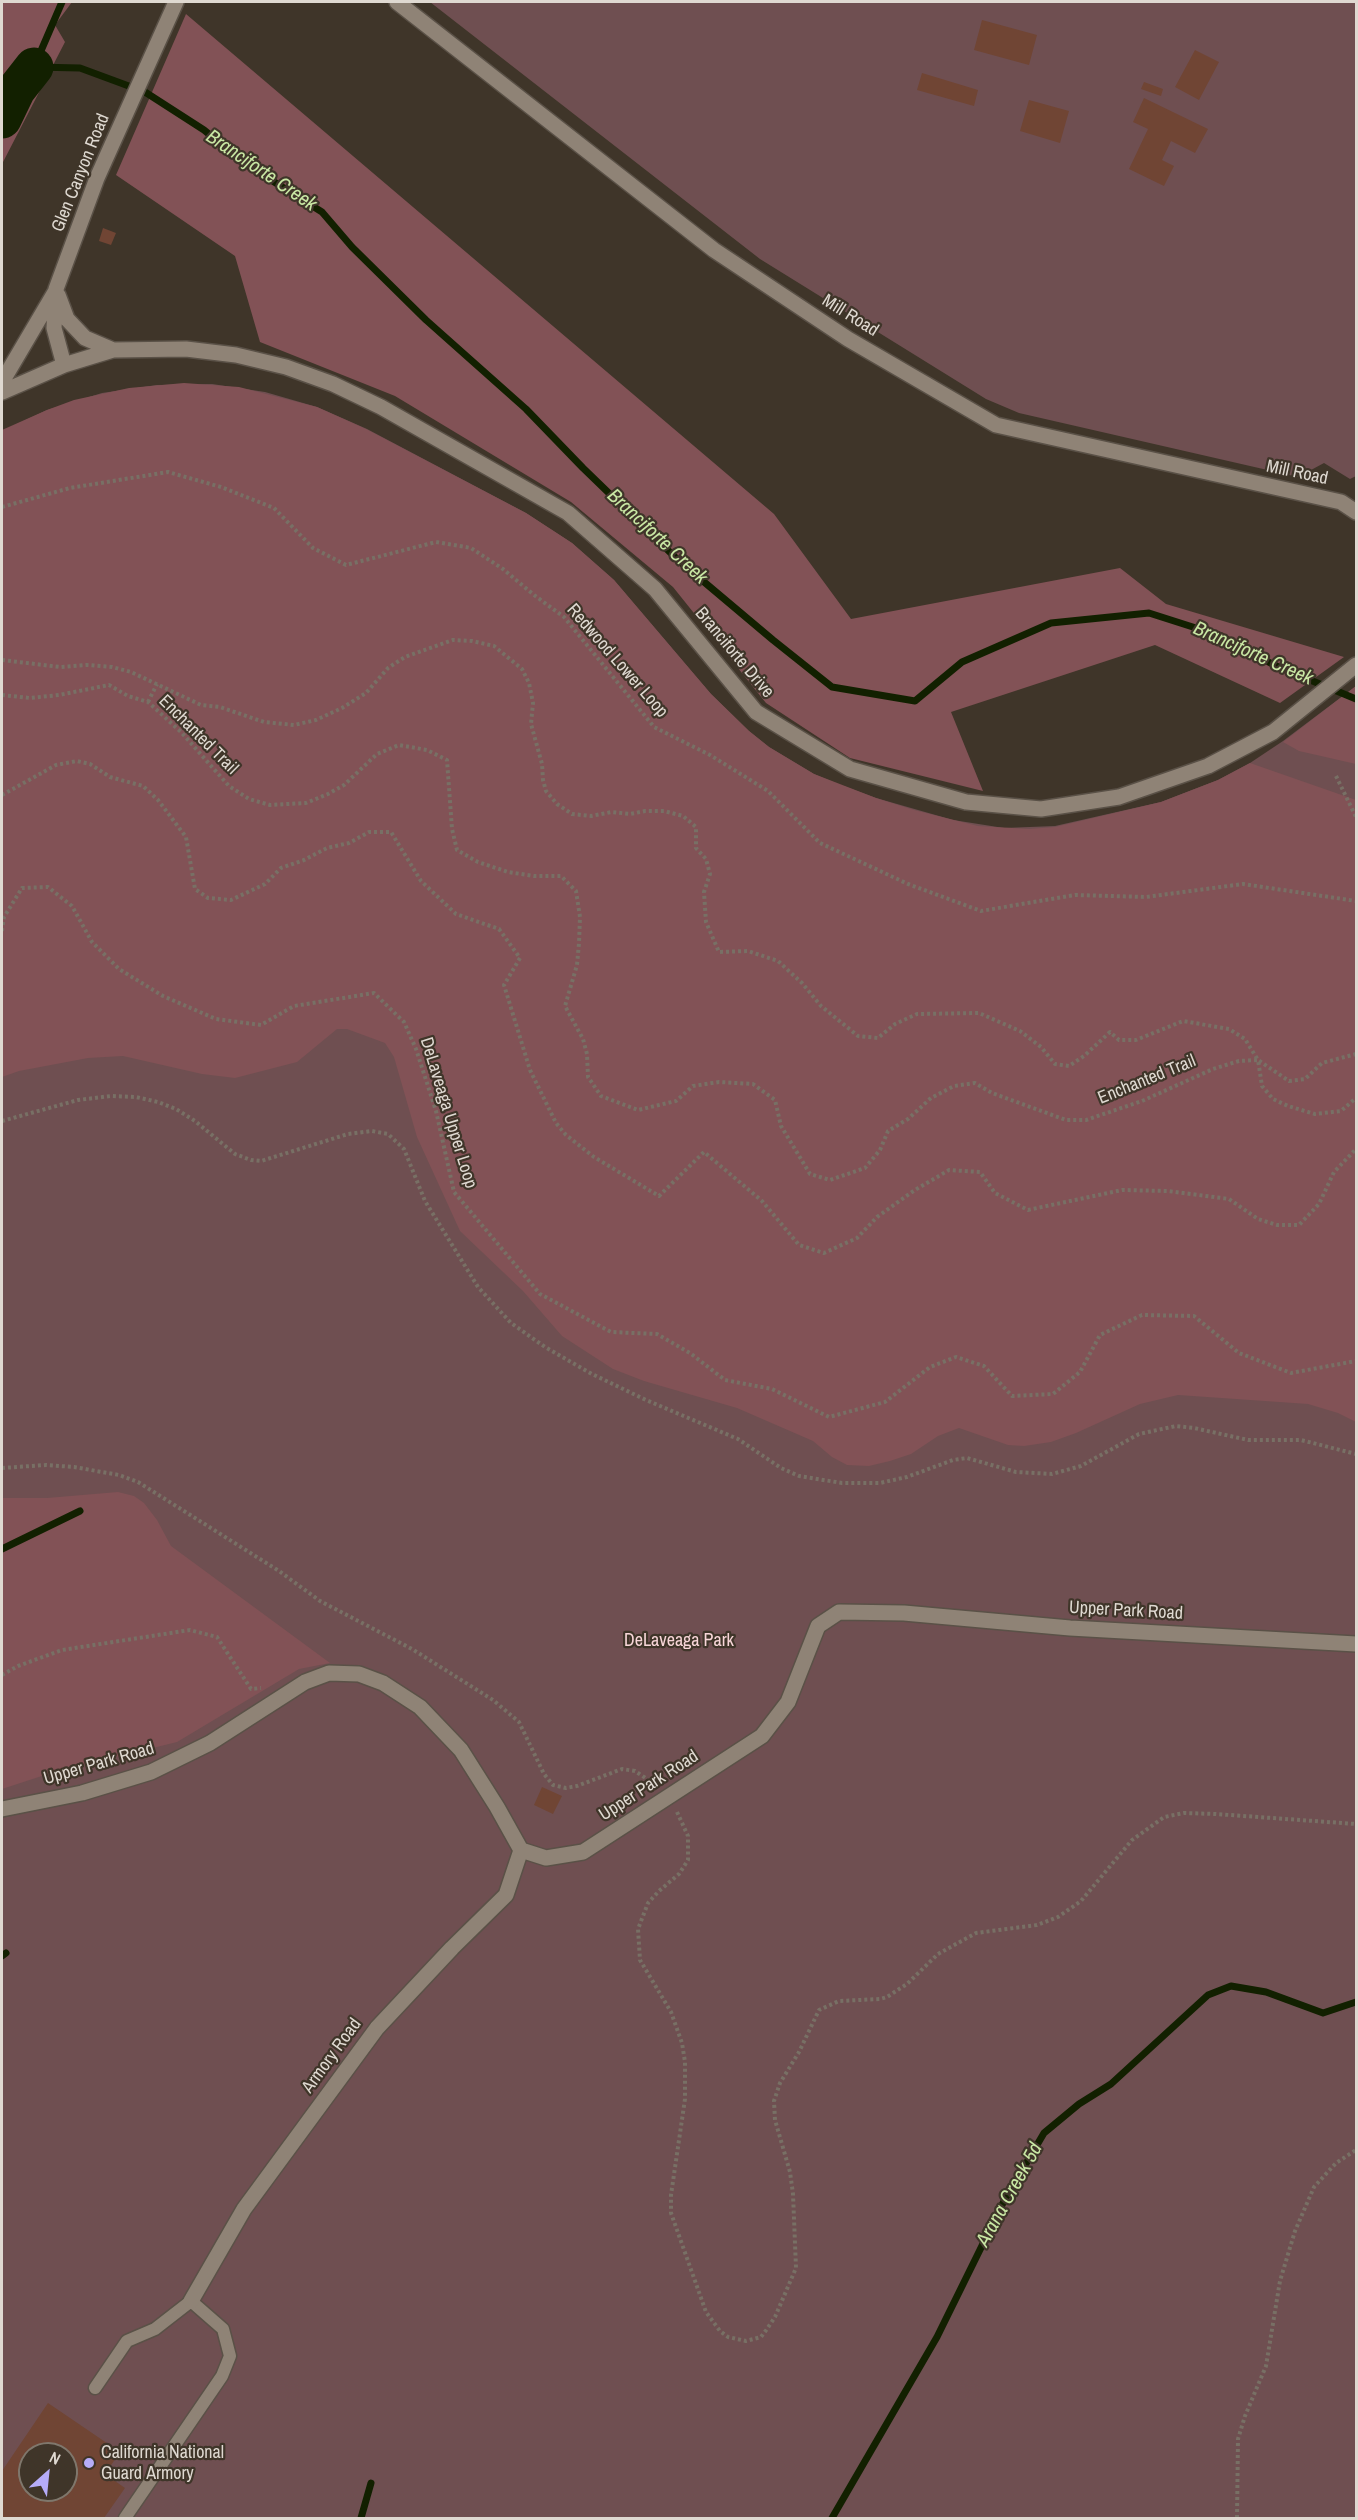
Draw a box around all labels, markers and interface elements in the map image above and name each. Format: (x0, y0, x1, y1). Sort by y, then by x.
street label: Glen Canyon Road (47, 111, 115, 235)
water label: Branciforte Creek (201, 125, 321, 217)
street label: Mill Road (818, 290, 882, 342)
street label: Mill Road (1264, 456, 1330, 490)
water label: Branciforte Creek (602, 484, 712, 590)
street label: Redwood Lower Loop (562, 600, 672, 722)
street label: Branciforte Drive (690, 603, 778, 703)
water label: Branciforte Creek (1189, 617, 1317, 691)
street label: Enchanted Trail (154, 691, 242, 779)
street label: DeLaveaga Upper Loop (415, 1035, 481, 1191)
street label: Enchanted Trail (1095, 1051, 1199, 1109)
street label: Upper Park Road (1068, 1597, 1184, 1625)
park label: DeLaveaga Park (624, 1630, 734, 1652)
street label: Upper Park Road (41, 1738, 157, 1790)
street label: Upper Park Road (595, 1746, 703, 1826)
street label: Armory Road (298, 2014, 366, 2098)
water label: Arana Creek 5d (972, 2139, 1048, 2251)
north arrow (18, 2442, 78, 2502)
place label: California National Guard Armory (101, 2442, 224, 2484)
text: N (46, 2446, 64, 2470)
marker: California National Guard Armory (82, 2456, 96, 2470)

